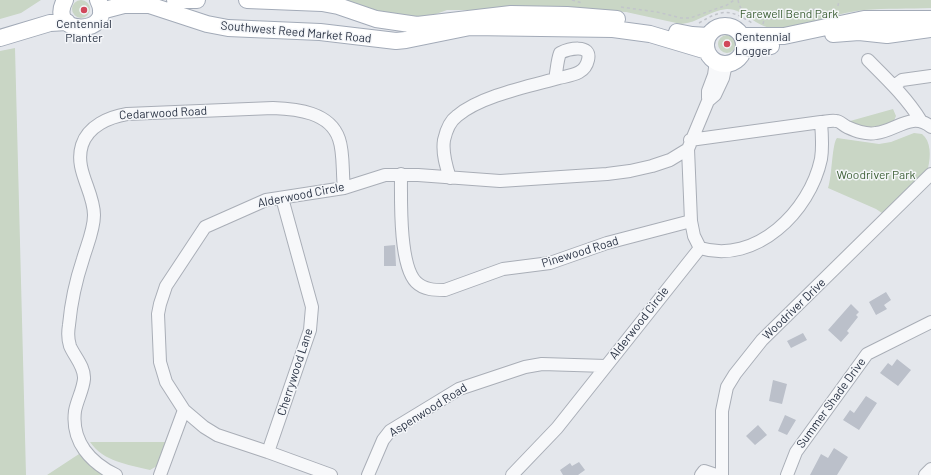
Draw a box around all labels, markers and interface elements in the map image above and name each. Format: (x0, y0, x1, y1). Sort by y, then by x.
marker: Centennial Planter (79, 5, 89, 15)
park label: Farewell Bend Park (740, 7, 838, 21)
place label: Centennial Planter (56, 17, 112, 45)
street label: Southwest Reed Market Road (220, 18, 372, 46)
place label: Centennial Logger (735, 30, 791, 58)
marker: Centennial Logger (722, 39, 732, 49)
street label: Cedarwood Road (119, 104, 207, 122)
park label: Woodriver Park (836, 168, 916, 182)
street label: Alderwood Circle (256, 180, 346, 210)
street label: Pinewood Road (540, 233, 620, 271)
street label: Woodriver Drive (759, 275, 829, 343)
street label: Alderwood Circle (606, 284, 672, 362)
street label: Cherrywood Lane (274, 327, 316, 417)
street label: Summer Shade Drive (793, 355, 869, 451)
street label: Aspenwood Road (386, 380, 470, 440)

